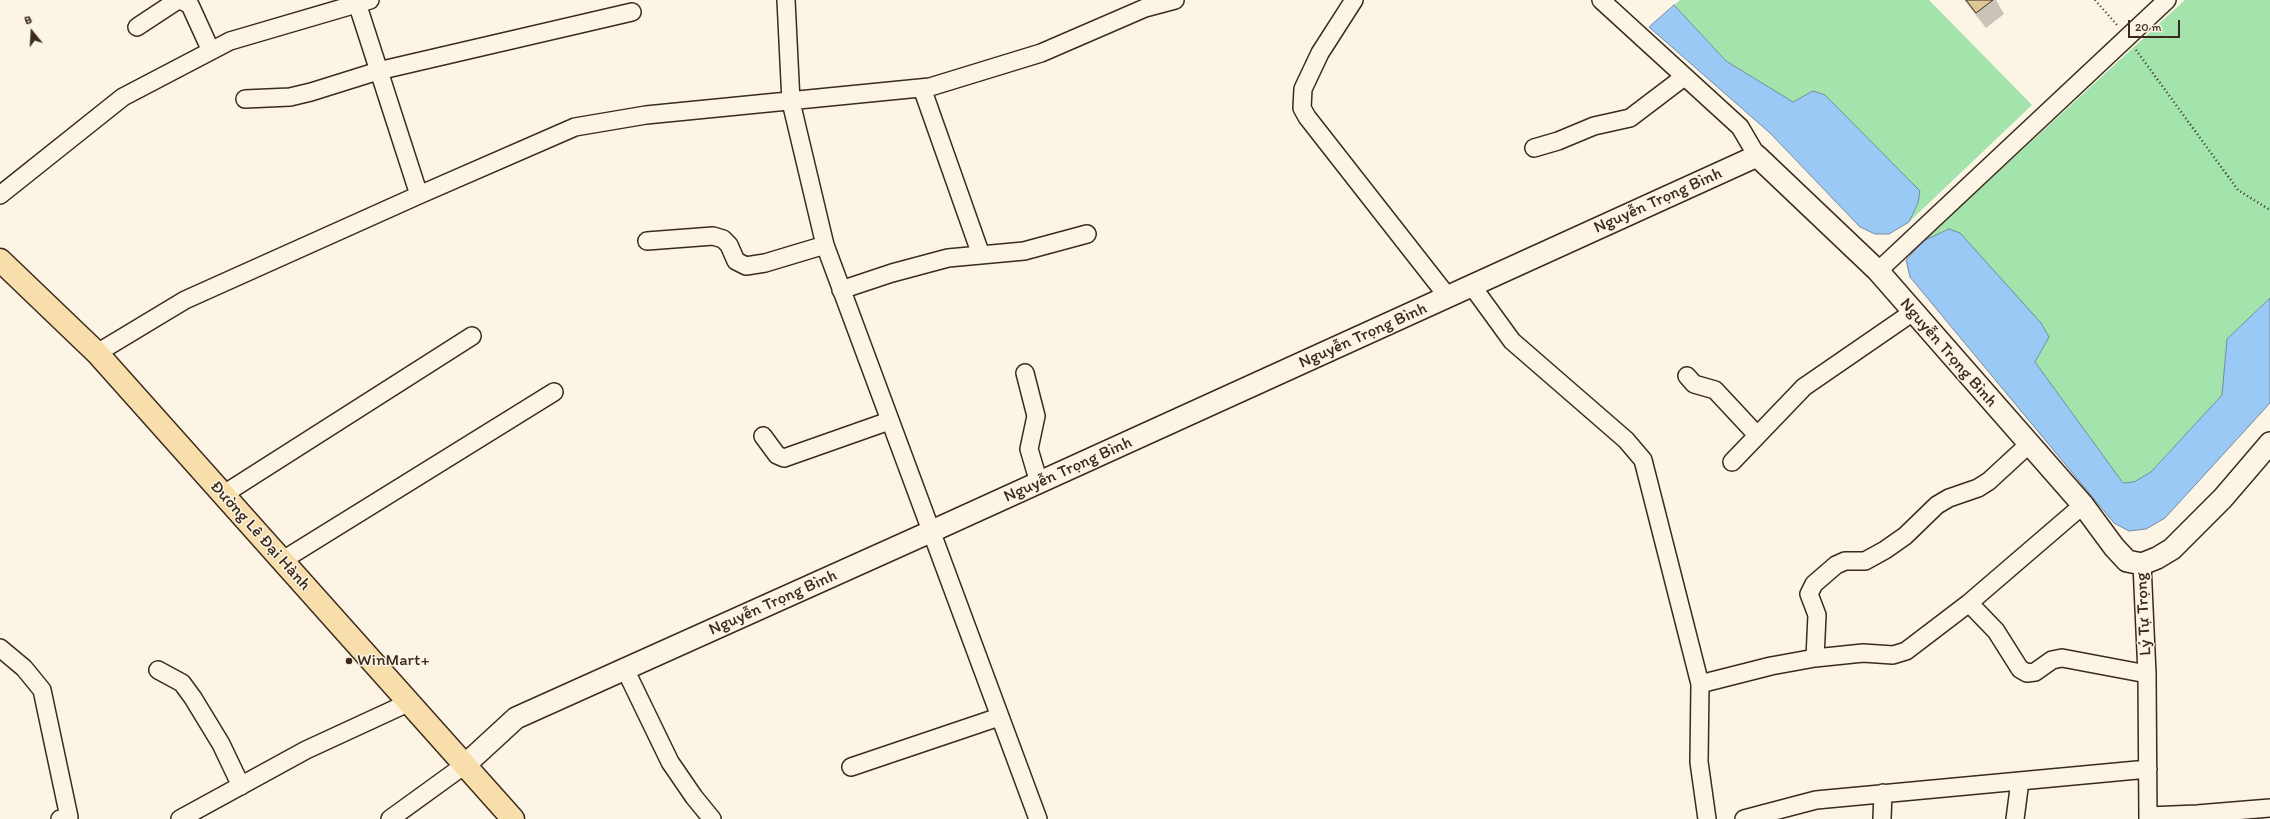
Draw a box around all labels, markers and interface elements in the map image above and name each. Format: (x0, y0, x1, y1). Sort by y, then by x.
north arrow (12, 12, 52, 52)
scale bar (2130, 12, 2182, 38)
text: B (23, 13, 34, 27)
text: 20 m (2135, 20, 2162, 34)
street label: Nguyễn Trọng Bình (1591, 164, 1725, 238)
street label: Nguyễn Trọng Bình (1895, 294, 2001, 412)
street label: Nguyễn Trọng Bình (1296, 299, 1430, 373)
street label: Nguyễn Trọng Bình (1001, 433, 1135, 507)
street label: Đường Lê Đại Hành (205, 477, 315, 595)
street label: Nguyễn Trọng Bình (706, 566, 840, 640)
street label: Lý Tự Trọng (2132, 572, 2156, 656)
place label: WinMart+ (357, 651, 430, 671)
marker: WinMart+ (344, 656, 354, 666)

